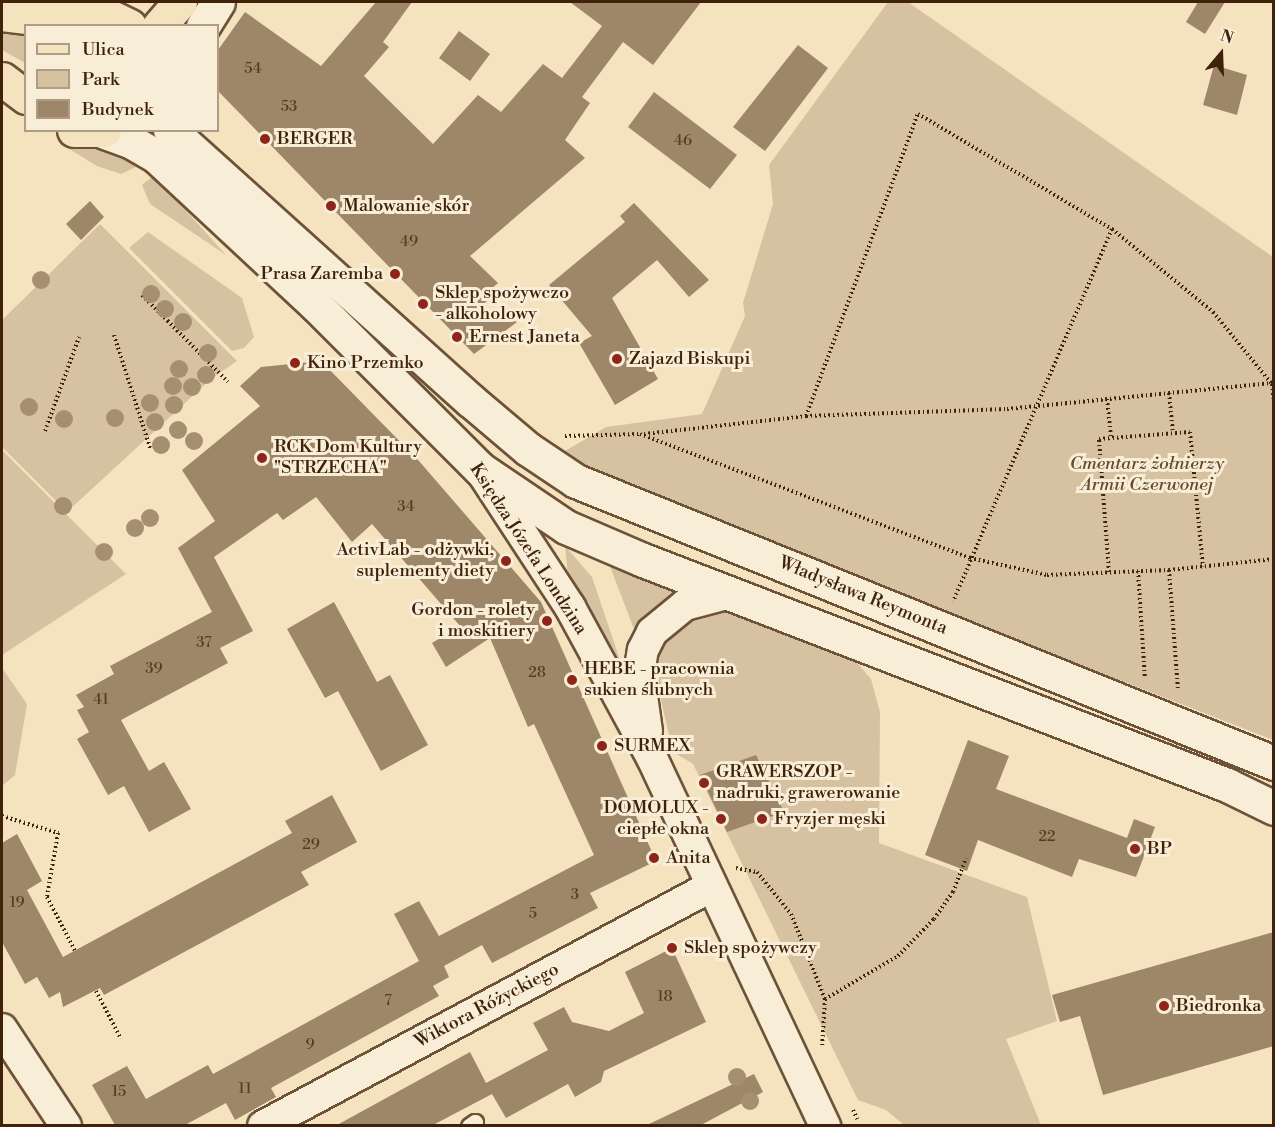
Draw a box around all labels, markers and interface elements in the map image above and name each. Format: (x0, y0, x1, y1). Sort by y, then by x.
legend (24, 24, 219, 132)
north arrow (1191, 24, 1251, 84)
text: N (1218, 25, 1236, 48)
text: Ulica (82, 38, 125, 61)
house number: 54 (244, 60, 262, 78)
text: Park (82, 68, 119, 91)
text: Budynek (82, 98, 153, 121)
house number: 53 (281, 98, 297, 116)
place label: BERGER (277, 128, 353, 150)
marker: BERGER (258, 132, 272, 146)
house number: 46 (674, 132, 692, 150)
place label: Malowanie skór (343, 195, 469, 217)
marker: Malowanie skór (324, 199, 338, 213)
house number: 49 (400, 233, 418, 251)
place label: Prasa Zaremba (260, 263, 383, 285)
marker: Prasa Zaremba (388, 267, 402, 281)
place label: Sklep spożywczo - alkoholowy (435, 283, 569, 326)
marker: Sklep spożywczo - alkoholowy (416, 297, 430, 311)
place label: Ernest Janeta (469, 326, 580, 348)
marker: Ernest Janeta (450, 330, 464, 344)
place label: Zajazd Biskupi (629, 348, 750, 370)
place label: Kino Przemko (307, 352, 423, 374)
marker: Zajazd Biskupi (610, 352, 624, 366)
marker: Kino Przemko (288, 356, 302, 370)
place label: RCK Dom Kultury "STRZECHA" (274, 437, 422, 480)
marker: RCK Dom Kultury "STRZECHA" (255, 451, 269, 465)
park label: Cmentarz żołnierzy Armii Czerwonej (1070, 454, 1224, 496)
street label: Księdza Józefa Londzina (464, 459, 592, 639)
house number: 34 (397, 498, 415, 516)
place label: ActivLab - odżywki, suplementy diety (336, 540, 494, 582)
street label: Władysława Reymonta (776, 552, 950, 640)
marker: ActivLab - odżywki, suplementy diety (499, 554, 513, 568)
place label: Gordon - rolety i moskitiery (411, 600, 535, 642)
marker: Gordon - rolety i moskitiery (540, 614, 554, 628)
house number: 37 (196, 634, 212, 652)
place label: HEBE - pracownia sukien ślubnych (584, 659, 735, 702)
house number: 39 (145, 660, 163, 678)
house number: 28 (528, 664, 546, 682)
marker: HEBE - pracownia sukien ślubnych (565, 673, 579, 687)
house number: 41 (93, 691, 109, 709)
place label: SURMEX (614, 735, 691, 757)
marker: SURMEX (595, 739, 609, 753)
place label: GRAWERSZOP - nadruki, grawerowanie (716, 762, 900, 804)
marker: GRAWERSZOP - nadruki, grawerowanie (697, 776, 711, 790)
place label: DOMOLUX - ciepłe okna (603, 798, 709, 840)
place label: Fryzjer męski (774, 808, 886, 830)
marker: DOMOLUX - ciepłe okna (714, 812, 728, 826)
marker: Fryzjer męski (755, 812, 769, 826)
house number: 22 (1038, 828, 1056, 846)
house number: 29 (302, 836, 320, 854)
place label: BP (1147, 838, 1172, 860)
marker: BP (1128, 842, 1142, 856)
place label: Anita (666, 847, 711, 869)
marker: Anita (647, 851, 661, 865)
house number: 3 (571, 886, 579, 904)
house number: 19 (9, 894, 25, 912)
house number: 5 (529, 905, 537, 923)
place label: Sklep spożywczy (684, 937, 817, 959)
marker: Sklep spożywczy (665, 941, 679, 955)
street label: Wiktora Różyckiego (411, 959, 563, 1053)
house number: 18 (657, 988, 673, 1006)
house number: 7 (384, 992, 392, 1010)
place label: Biedronka (1176, 995, 1261, 1017)
marker: Biedronka (1157, 999, 1171, 1013)
house number: 9 (305, 1036, 315, 1054)
house number: 11 (238, 1080, 252, 1098)
house number: 15 (112, 1083, 126, 1101)

